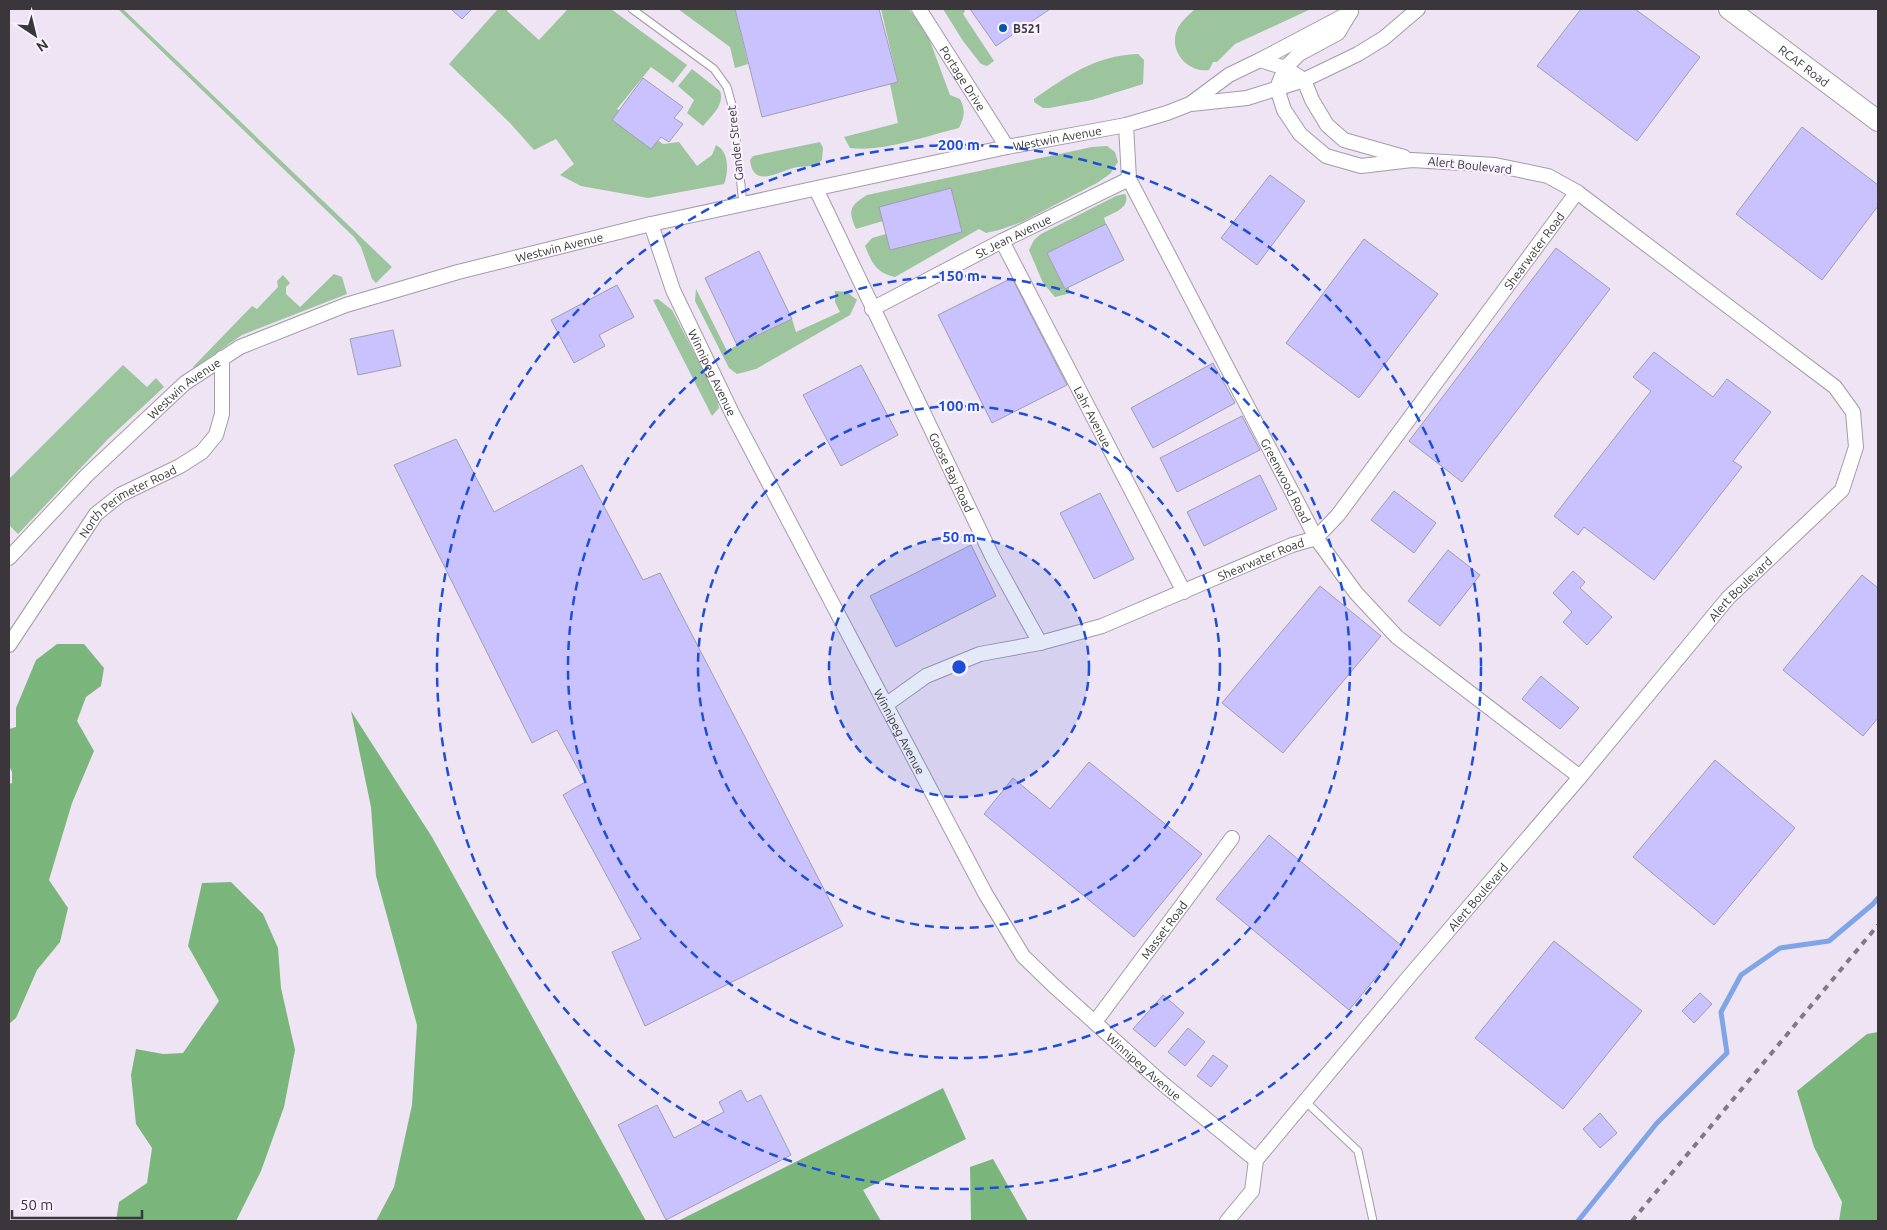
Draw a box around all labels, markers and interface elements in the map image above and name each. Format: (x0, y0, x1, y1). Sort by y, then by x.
north arrow (10, 10, 60, 60)
marker: B521 (997, 22, 1009, 34)
place label: B521 (1013, 22, 1041, 35)
text: N (34, 36, 51, 55)
street label: RCAF Road (1776, 42, 1832, 89)
street label: Portage Drive (938, 43, 989, 113)
street label: Gander Street (725, 105, 745, 181)
street label: Westwin Avenue (1012, 123, 1103, 152)
text: 200 m (938, 136, 980, 153)
street label: Alert Boulevard (1427, 154, 1513, 176)
street label: Shearwater Road (1501, 209, 1566, 292)
street label: St Jean Avenue (973, 212, 1053, 260)
street label: Westwin Avenue (514, 230, 604, 264)
text: 150 m (938, 267, 980, 284)
street label: Winnipeg Avenue (686, 327, 739, 418)
street label: Westwin Avenue (145, 355, 223, 421)
street label: Lahr Avenue (1072, 384, 1114, 449)
text: 100 m (938, 397, 980, 414)
street label: Goose Bay Road (927, 430, 976, 514)
street label: Greenwood Road (1259, 436, 1313, 525)
street label: North Perimeter Road (76, 462, 178, 540)
text: 50 m (942, 528, 976, 545)
street label: Shearwater Road (1215, 535, 1305, 583)
street label: Alert Boulevard (1706, 554, 1774, 623)
centre of rings (950, 658, 968, 676)
street label: Winnipeg Avenue (872, 687, 928, 776)
street label: Alert Boulevard (1445, 860, 1510, 933)
street label: Masset Road (1138, 898, 1189, 961)
street label: Winnipeg Avenue (1104, 1030, 1184, 1103)
scale bar (12, 1188, 142, 1220)
text: 50 m (20, 1196, 53, 1213)

